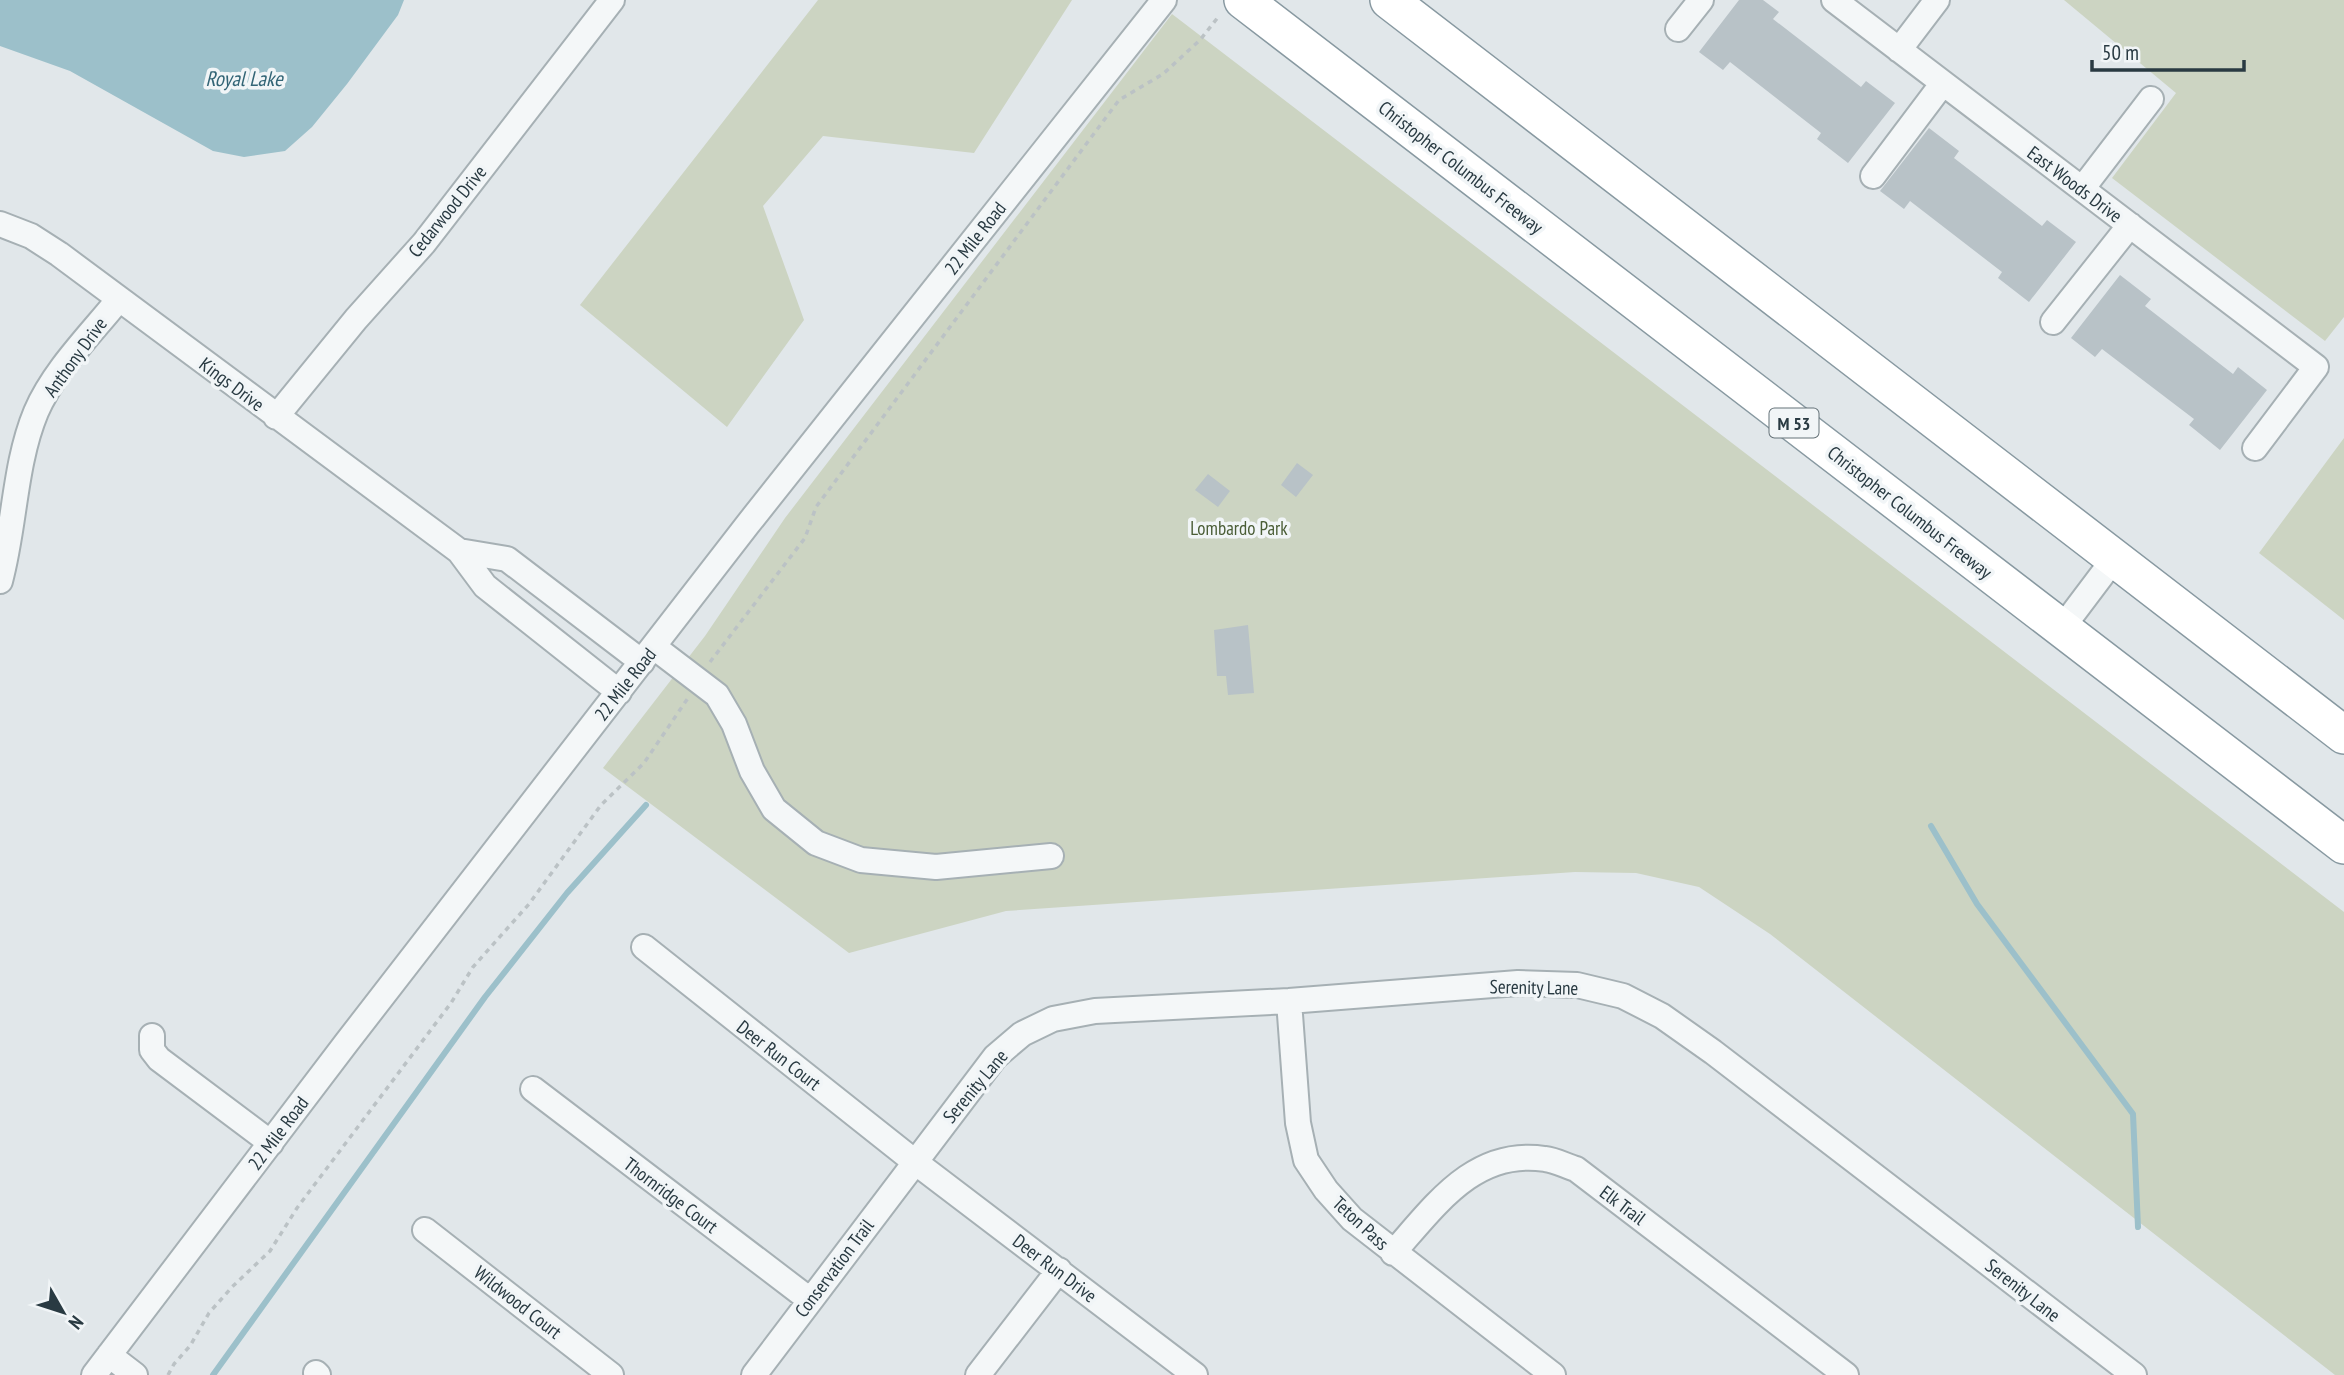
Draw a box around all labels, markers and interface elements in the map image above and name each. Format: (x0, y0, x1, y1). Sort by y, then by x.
scale bar (2092, 28, 2244, 72)
text: 50 m (2102, 39, 2139, 66)
water label: Royal Lake (205, 65, 284, 92)
street label: Christopher Columbus Freeway (1374, 95, 1549, 239)
street label: East Woods Drive (2023, 140, 2127, 228)
street label: Cedarwood Drive (403, 160, 491, 262)
street label: 22 Mile Road (939, 197, 1011, 279)
street label: Anthony Drive (38, 312, 112, 402)
street label: Kings Drive (195, 352, 269, 416)
road number: M 53 (1770, 408, 1818, 438)
street label: Christopher Columbus Freeway (1823, 440, 1998, 584)
park label: Lombardo Park (1190, 516, 1288, 540)
street label: 22 Mile Road (589, 643, 661, 725)
street label: Serenity Lane (1489, 974, 1579, 1000)
street label: Deer Run Court (732, 1015, 826, 1096)
street label: Serenity Lane (937, 1044, 1013, 1128)
street label: 22 Mile Road (243, 1091, 313, 1175)
street label: Thornridge Court (619, 1152, 723, 1239)
street label: Elk Trail (1595, 1180, 1651, 1230)
street label: Teton Pass (1328, 1191, 1394, 1255)
street label: Conservation Trail (789, 1214, 879, 1322)
street label: Deer Run Drive (1008, 1229, 1102, 1307)
street label: Serenity Lane (1981, 1253, 2065, 1327)
street label: Wildwood Court (469, 1260, 567, 1344)
north arrow (28, 1277, 98, 1347)
text: N (64, 1311, 89, 1334)

